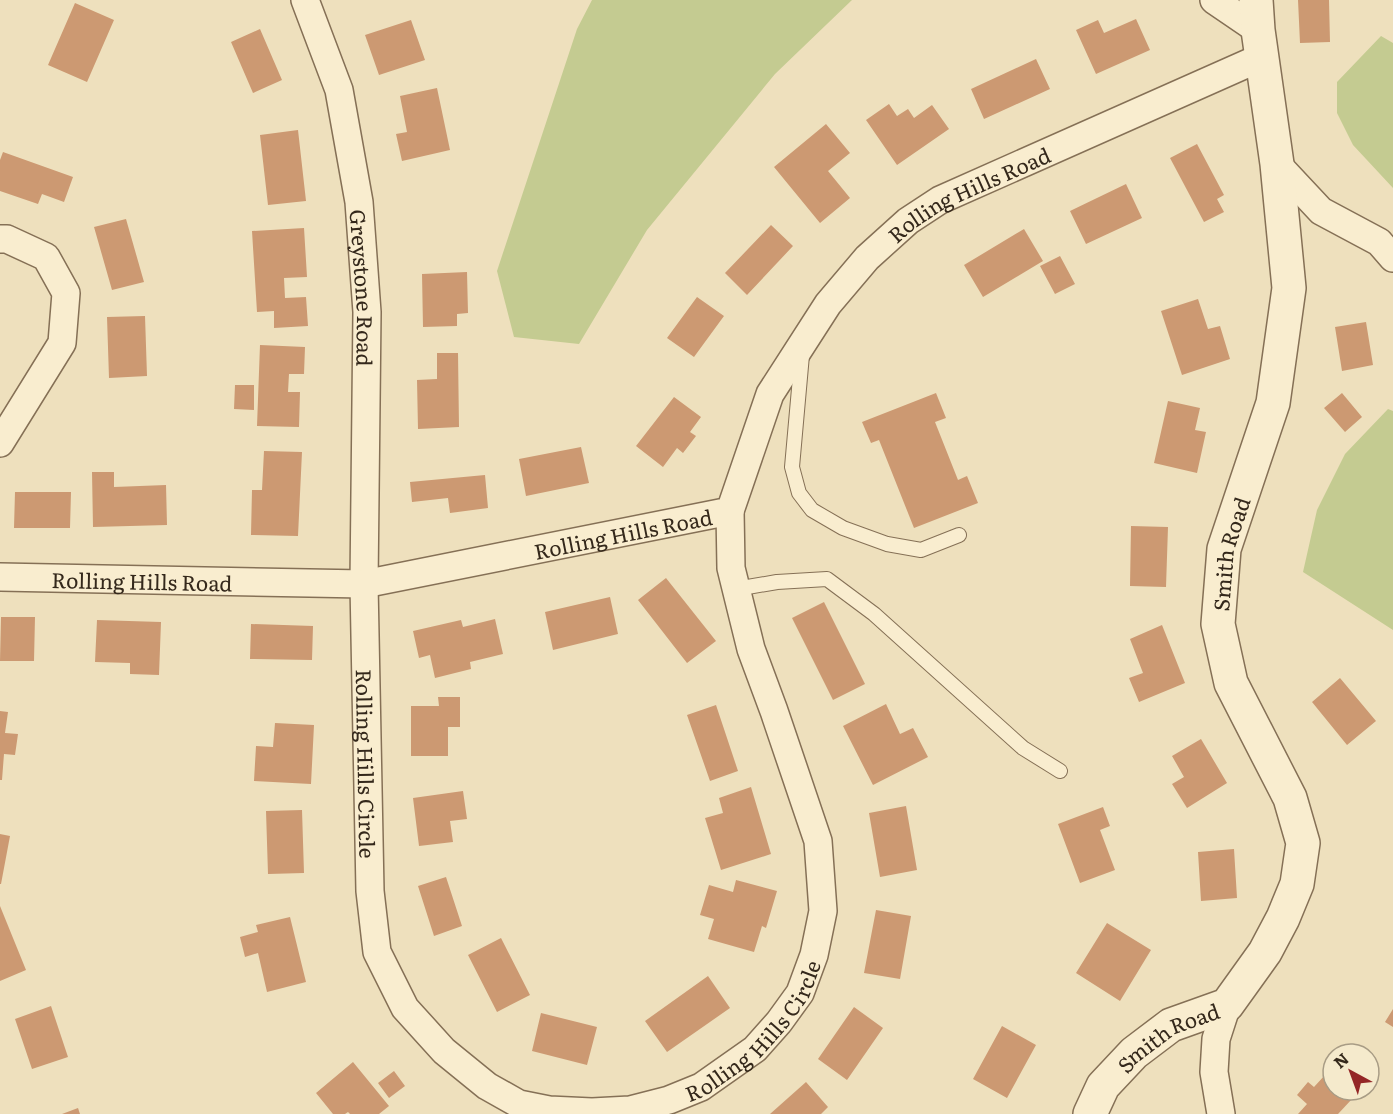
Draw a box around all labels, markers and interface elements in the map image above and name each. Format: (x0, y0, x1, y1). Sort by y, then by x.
street label: Rolling Hills Road (880, 138, 1055, 249)
street label: Greystone Road (344, 208, 383, 367)
street label: Smith Road (1204, 492, 1256, 612)
street label: Rolling Hills Road (531, 499, 715, 565)
street label: Rolling Hills Road (51, 562, 233, 597)
street label: Rolling Hills Circle (350, 669, 385, 859)
street label: Rolling Hills Circle (680, 955, 827, 1108)
street label: Smith Road (1109, 994, 1223, 1079)
north arrow (1321, 1042, 1381, 1102)
text: N (1328, 1046, 1353, 1073)

